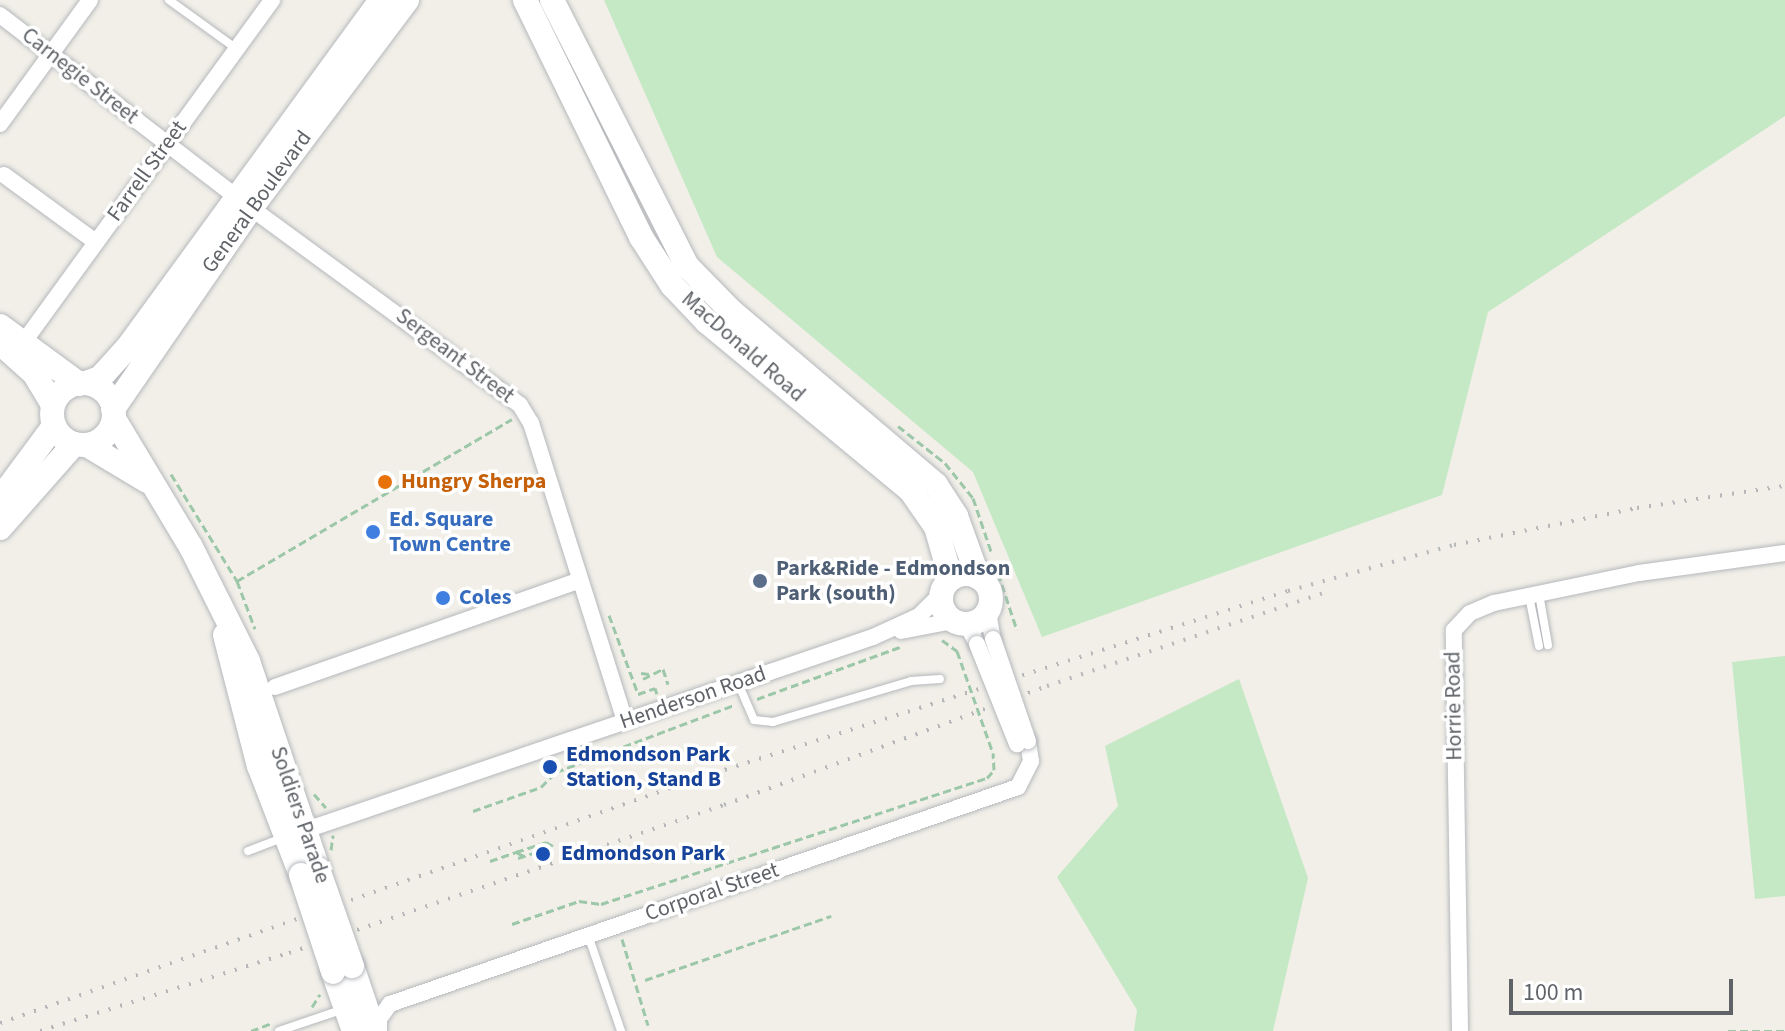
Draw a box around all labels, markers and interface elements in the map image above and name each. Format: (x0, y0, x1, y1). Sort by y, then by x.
street label: Carnegie Street (16, 22, 144, 130)
street label: Farrell Street (102, 116, 192, 226)
street label: General Boulevard (196, 126, 318, 278)
street label: MacDonald Road (676, 286, 810, 408)
street label: Sergeant Street (391, 303, 519, 409)
place label: Hungry Sherpa (401, 469, 546, 495)
marker: Hungry Sherpa (376, 473, 394, 491)
place label: Ed. Square Town Centre (389, 506, 511, 558)
marker: Ed. Square Town Centre (364, 523, 382, 541)
place label: Park&Ride - Edmondson Park (south) (776, 555, 1010, 606)
marker: Park&Ride - Edmondson Park (south) (751, 572, 769, 590)
place label: Coles (459, 585, 511, 611)
marker: Coles (434, 589, 452, 607)
street label: Horrie Road (1440, 651, 1468, 761)
street label: Henderson Road (616, 661, 770, 735)
place label: Edmondson Park Station, Stand B (566, 741, 730, 792)
street label: Soldiers Parade (264, 743, 336, 887)
marker: Edmondson Park Station, Stand B (541, 758, 559, 776)
place label: Edmondson Park (561, 841, 725, 867)
marker: Edmondson Park (532, 843, 554, 865)
street label: Corporal Street (642, 857, 782, 927)
scale bar (1513, 963, 1737, 1013)
text: 100 m (1523, 975, 1583, 1010)

